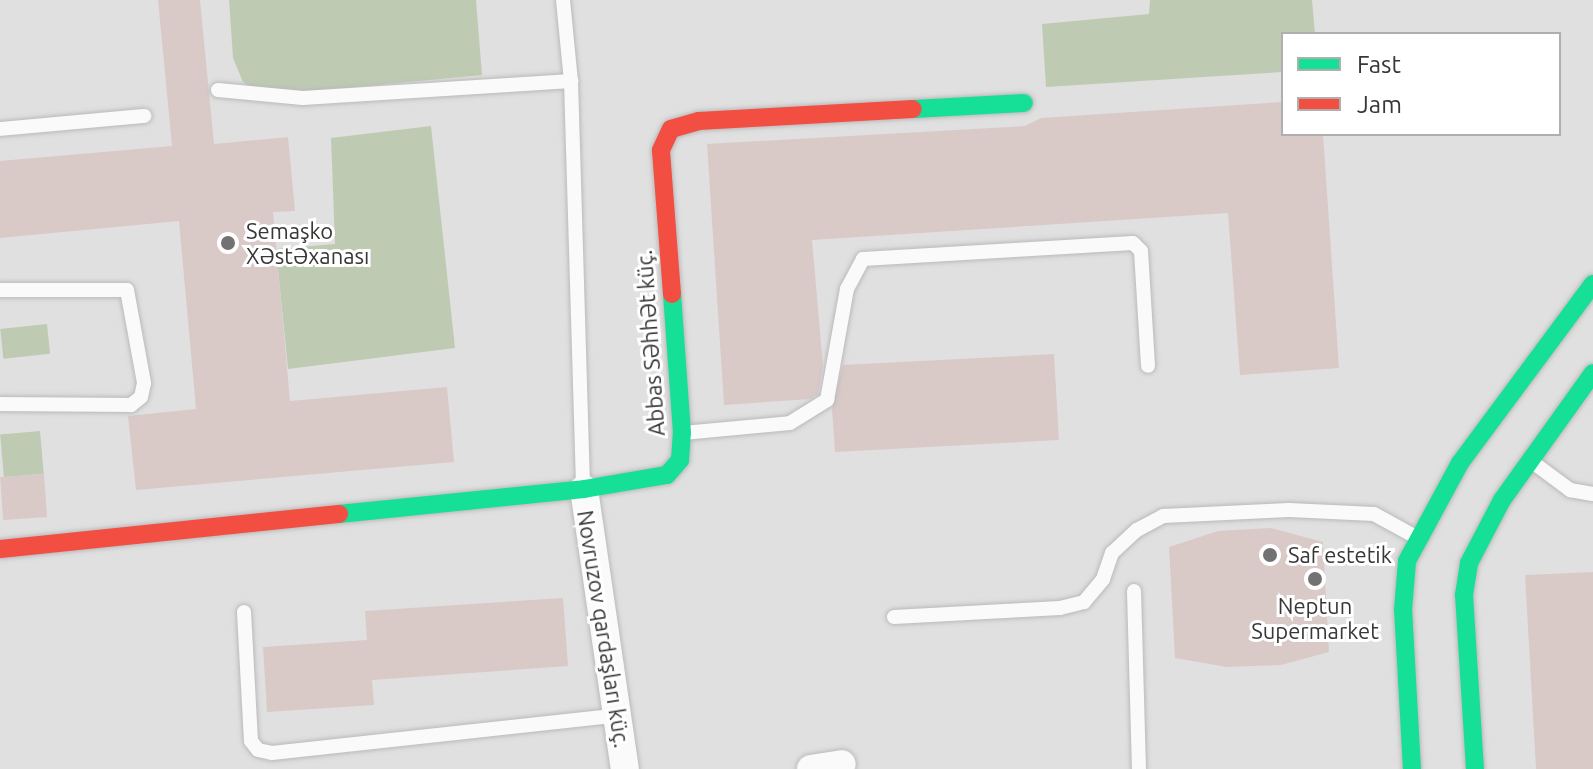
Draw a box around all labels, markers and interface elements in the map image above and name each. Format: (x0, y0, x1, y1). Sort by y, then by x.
legend (1281, 32, 1561, 136)
text: Fast (1357, 51, 1401, 78)
text: Jam (1357, 91, 1402, 118)
place label: Semaşko Xəstəxanası (246, 217, 369, 268)
marker: Semaşko Xəstəxanası (217, 232, 239, 254)
street label: Abbas Səhhət küç. (630, 249, 670, 437)
street label: Novruzov qardaşları küç. (572, 508, 636, 750)
place label: Saf estetik (1288, 542, 1392, 568)
marker: Saf estetik (1259, 544, 1281, 566)
marker: Neptun Supermarket (1306, 570, 1324, 588)
place label: Neptun Supermarket (1251, 592, 1379, 644)

